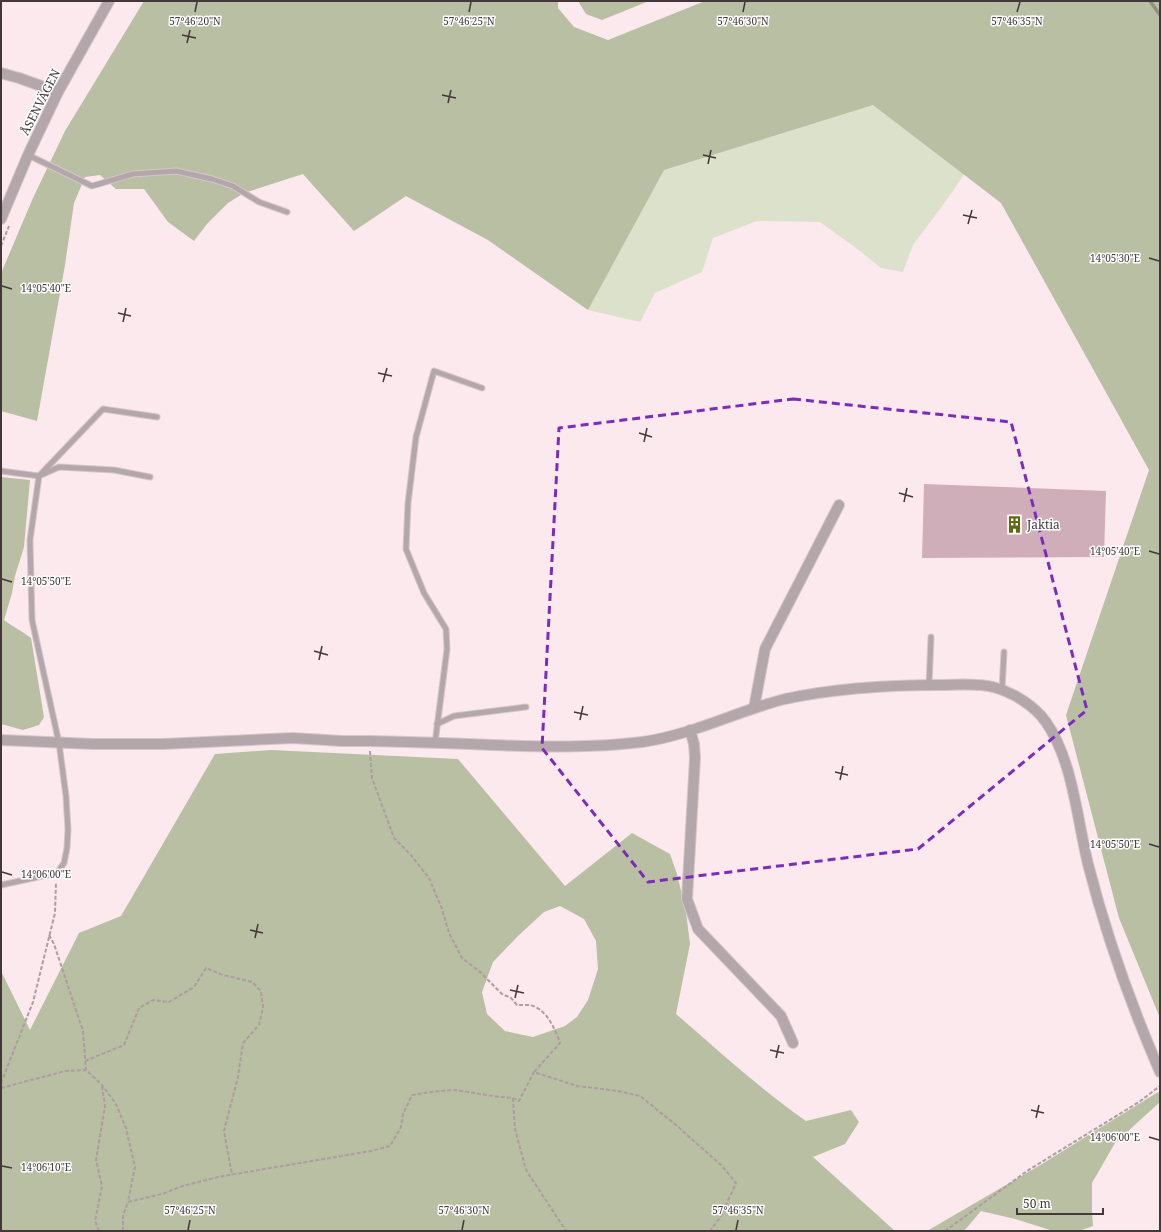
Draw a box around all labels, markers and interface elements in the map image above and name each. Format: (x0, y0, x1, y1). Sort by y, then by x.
text: 57°46'20"N (169, 14, 221, 28)
text: 57°46'25"N (443, 14, 495, 28)
text: 57°46'30"N (717, 14, 769, 28)
text: 57°46'35"N (991, 14, 1043, 28)
street label: ÅSENVÄGEN (16, 66, 64, 138)
text: 14°05'30"E (1090, 251, 1140, 265)
text: 14°05'40"E (21, 281, 71, 295)
building icon: Jaktia (1004, 514, 1024, 534)
place label: Jaktia (1026, 516, 1060, 533)
text: 14°05'40"E (1090, 544, 1140, 558)
text: 14°05'50"E (21, 574, 71, 588)
text: 14°05'50"E (1090, 837, 1140, 851)
text: 14°06'00"E (21, 867, 71, 881)
text: 14°06'00"E (1090, 1130, 1140, 1144)
text: 14°06'10"E (21, 1160, 71, 1174)
scale bar (1017, 1190, 1103, 1216)
text: 50 m (1023, 1195, 1051, 1212)
text: 57°46'25"N (164, 1203, 216, 1217)
text: 57°46'30"N (438, 1203, 490, 1217)
text: 57°46'35"N (712, 1203, 764, 1217)

